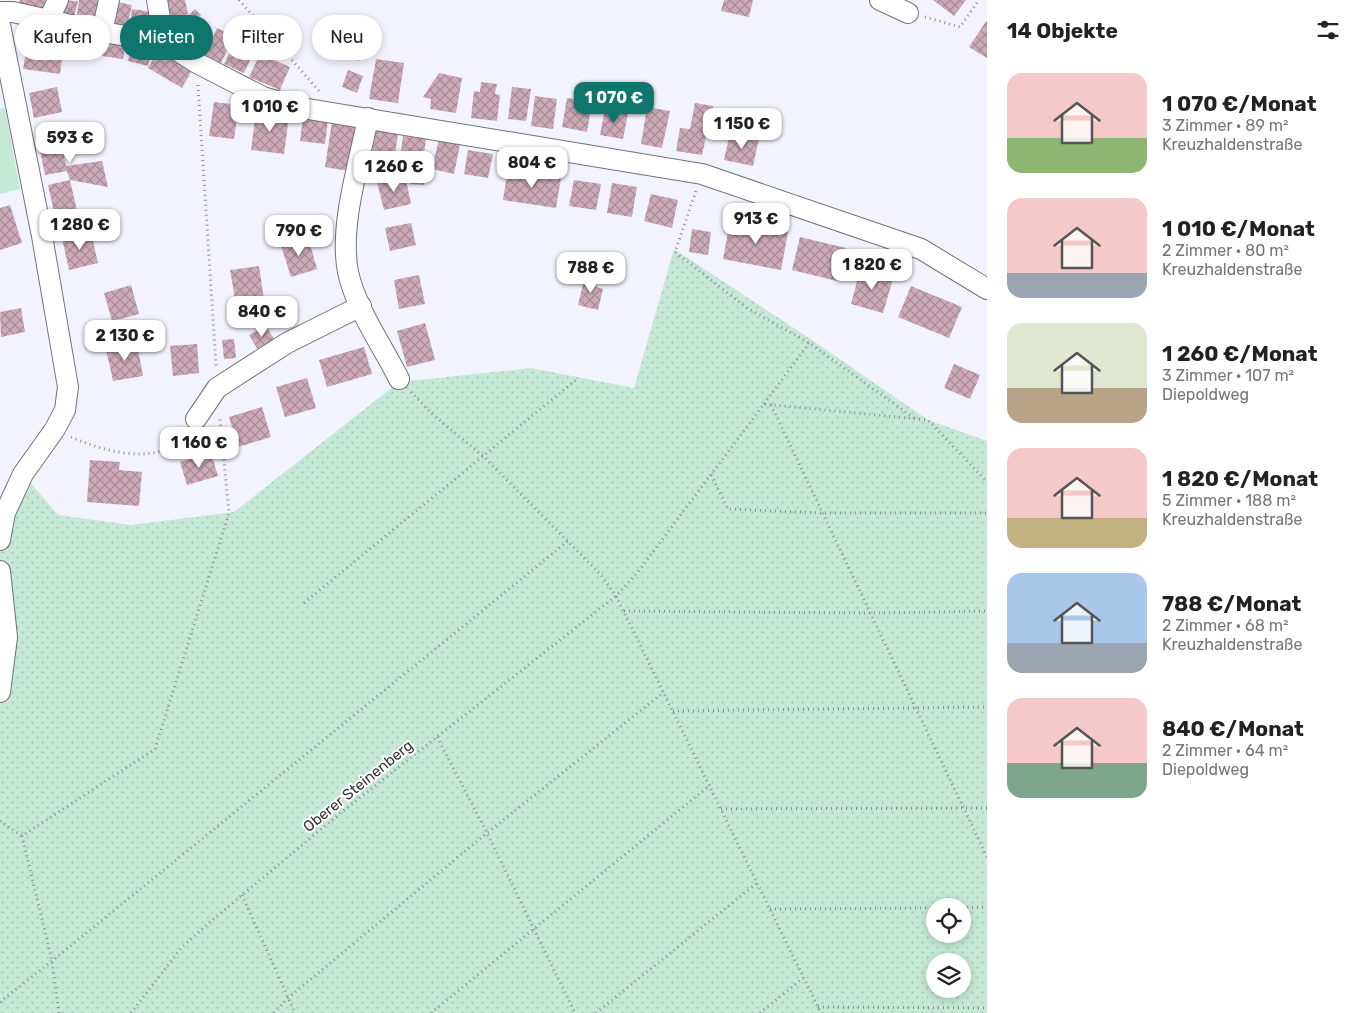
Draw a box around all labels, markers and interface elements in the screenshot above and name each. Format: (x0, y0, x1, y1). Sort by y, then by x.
chip: Kaufen (15, 15, 110, 60)
chip: Mieten (120, 15, 213, 60)
chip: Filter (223, 15, 302, 60)
chip: Neu (312, 15, 382, 60)
icon: filters (1314, 16, 1342, 44)
text: 14 Objekte (1007, 18, 1118, 43)
pin: 1 070 € (568, 82, 660, 124)
text: 1 070 € (585, 88, 643, 107)
pin: 1 010 € (224, 90, 316, 133)
text: 1 070 €/Monat (1162, 91, 1316, 116)
icon: home (1047, 93, 1107, 153)
text: 1 010 € (241, 97, 299, 116)
pin: 1 150 € (696, 108, 788, 150)
text: 1 150 € (714, 114, 770, 133)
text: 3 Zimmer · 89 m² (1162, 116, 1289, 135)
pin: 593 € (35, 121, 105, 164)
text: 593 € (47, 128, 94, 147)
text: Kreuzhaldenstraße (1162, 135, 1303, 154)
pin: 804 € (497, 146, 567, 189)
pin: 1 260 € (348, 150, 440, 193)
text: 804 € (508, 153, 556, 172)
text: 1 260 € (364, 157, 424, 176)
pin: 913 € (721, 202, 791, 245)
pin: 1 280 € (34, 208, 126, 251)
text: 913 € (734, 209, 778, 228)
pin: 790 € (264, 214, 334, 257)
text: 1 280 € (50, 215, 110, 234)
text: 1 010 €/Monat (1162, 216, 1315, 241)
icon: home (1047, 218, 1107, 278)
text: 790 € (276, 221, 322, 240)
text: 2 Zimmer · 80 m² (1162, 241, 1289, 260)
pin: 1 820 € (826, 248, 918, 291)
pin: 788 € (556, 252, 626, 294)
text: 1 820 € (842, 255, 902, 274)
text: 788 € (568, 258, 614, 277)
text: Kreuzhaldenstraße (1162, 260, 1303, 279)
pin: 840 € (227, 296, 297, 338)
text: 840 € (238, 302, 286, 321)
pin: 2 130 € (79, 320, 171, 362)
text: 2 130 € (95, 326, 155, 345)
text: 1 260 €/Monat (1162, 341, 1317, 366)
icon: home (1047, 343, 1107, 403)
text: 3 Zimmer · 107 m² (1162, 366, 1294, 385)
text: Diepoldweg (1162, 385, 1249, 404)
pin: 1 160 € (153, 426, 245, 469)
text: 1 160 € (171, 433, 227, 452)
text: 1 820 €/Monat (1162, 466, 1318, 491)
icon: home (1047, 468, 1107, 528)
text: 5 Zimmer · 188 m² (1162, 491, 1296, 510)
text: Kreuzhaldenstraße (1162, 510, 1303, 529)
text: 788 €/Monat (1162, 591, 1301, 616)
icon: home (1047, 593, 1107, 653)
text: 2 Zimmer · 68 m² (1162, 616, 1288, 635)
text: Kreuzhaldenstraße (1162, 635, 1303, 654)
text: 840 €/Monat (1162, 716, 1304, 741)
icon: home (1047, 718, 1107, 778)
street label: Oberer Steinenberg (299, 736, 417, 836)
text: 2 Zimmer · 64 m² (1162, 741, 1288, 760)
text: Diepoldweg (1162, 760, 1249, 779)
map controls (926, 898, 971, 998)
button: locate (926, 898, 971, 943)
button: layers (926, 953, 971, 998)

